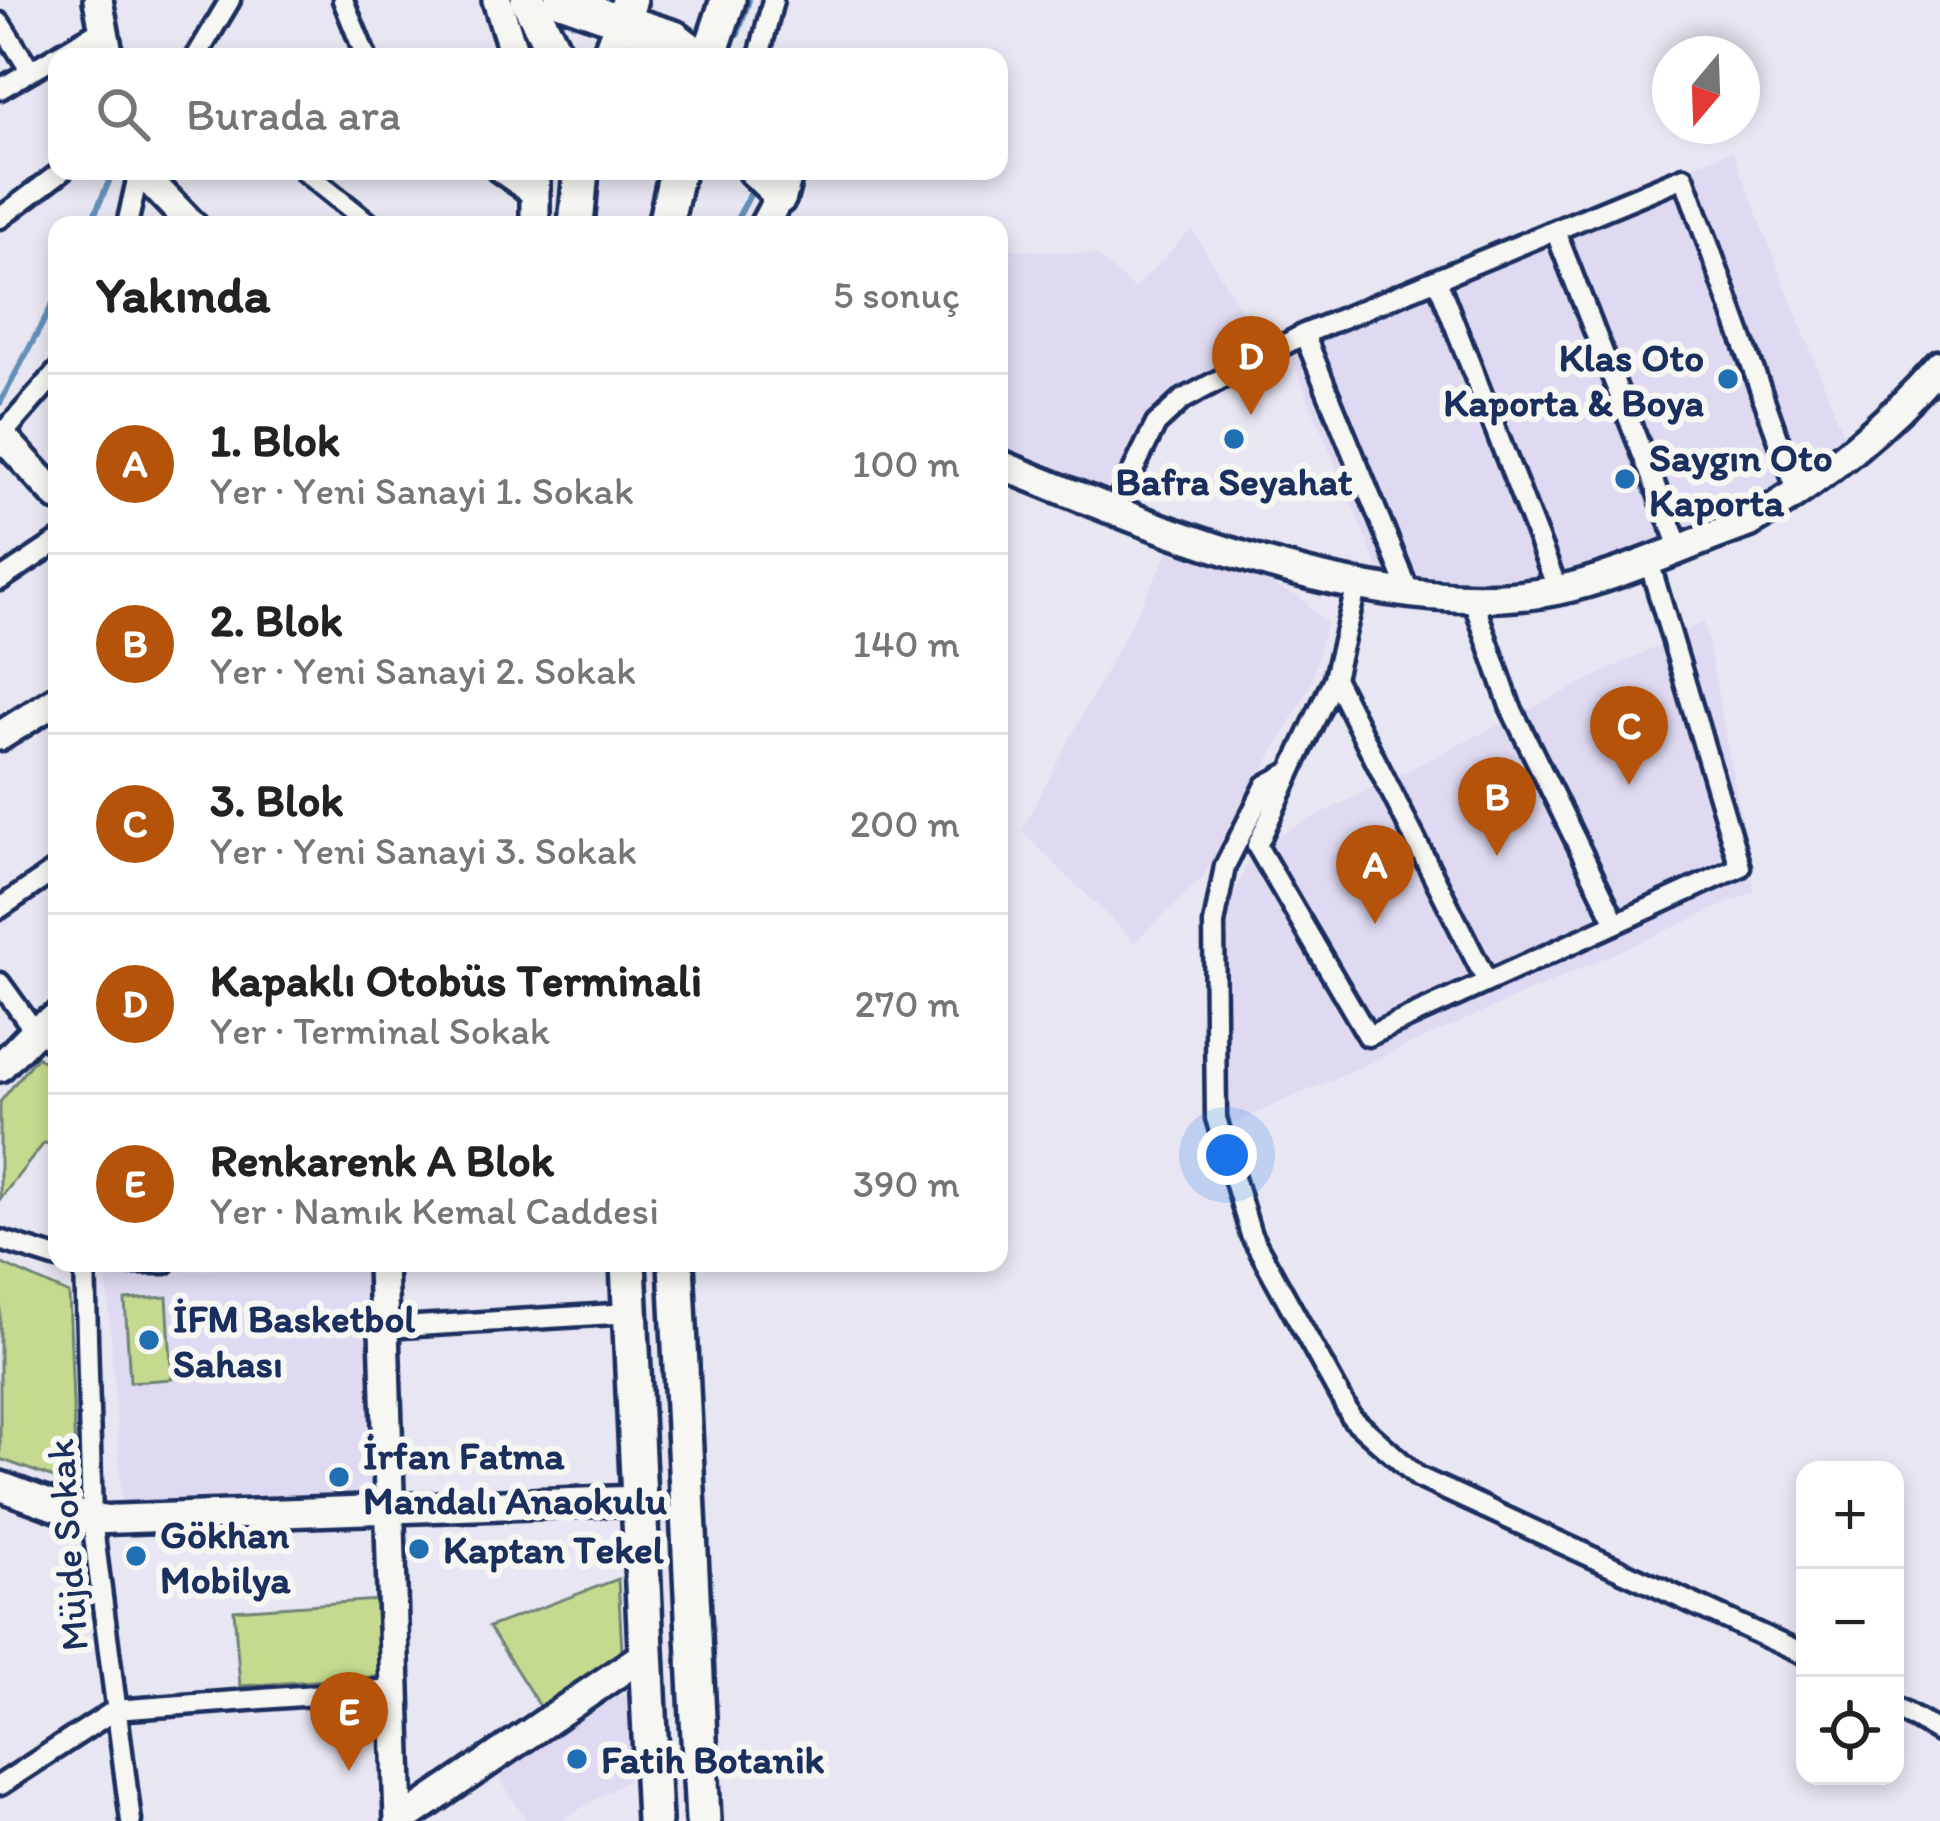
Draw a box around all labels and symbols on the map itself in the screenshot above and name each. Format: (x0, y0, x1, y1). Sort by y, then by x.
north arrow (1652, 36, 1760, 144)
pin: D (1212, 316, 1290, 415)
place label: Klas Oto Kaporta & Boya (1443, 334, 1704, 426)
marker: Klas Oto Kaporta & Boya (1715, 366, 1741, 392)
marker: Bafra Seyahat (1221, 426, 1247, 452)
place label: Saygın Oto Kaporta (1649, 434, 1833, 526)
place label: Bafra Seyahat (1116, 458, 1353, 505)
marker: Saygın Oto Kaporta (1612, 466, 1638, 492)
pin: C (1590, 686, 1668, 785)
pin: B (1458, 757, 1536, 856)
pin: A (1336, 825, 1414, 924)
your location (1197, 1125, 1257, 1185)
place label: İFM Basketbol Sahası (173, 1295, 416, 1387)
marker: İFM Basketbol Sahası (136, 1327, 162, 1353)
place label: İrfan Fatma Mandalı Anaokulu (363, 1432, 668, 1524)
street label: Müjde Sokak (36, 1437, 98, 1653)
marker: İrfan Fatma Mandalı Anaokulu (326, 1464, 352, 1490)
place label: Gökhan Mobilya (160, 1511, 291, 1603)
place label: Kaptan Tekel (443, 1526, 665, 1573)
marker: Kaptan Tekel (406, 1536, 432, 1562)
marker: Gökhan Mobilya (123, 1543, 149, 1569)
pin: E (310, 1672, 388, 1771)
place label: Fatih Botanik (601, 1736, 825, 1783)
marker: Fatih Botanik (564, 1746, 590, 1772)

